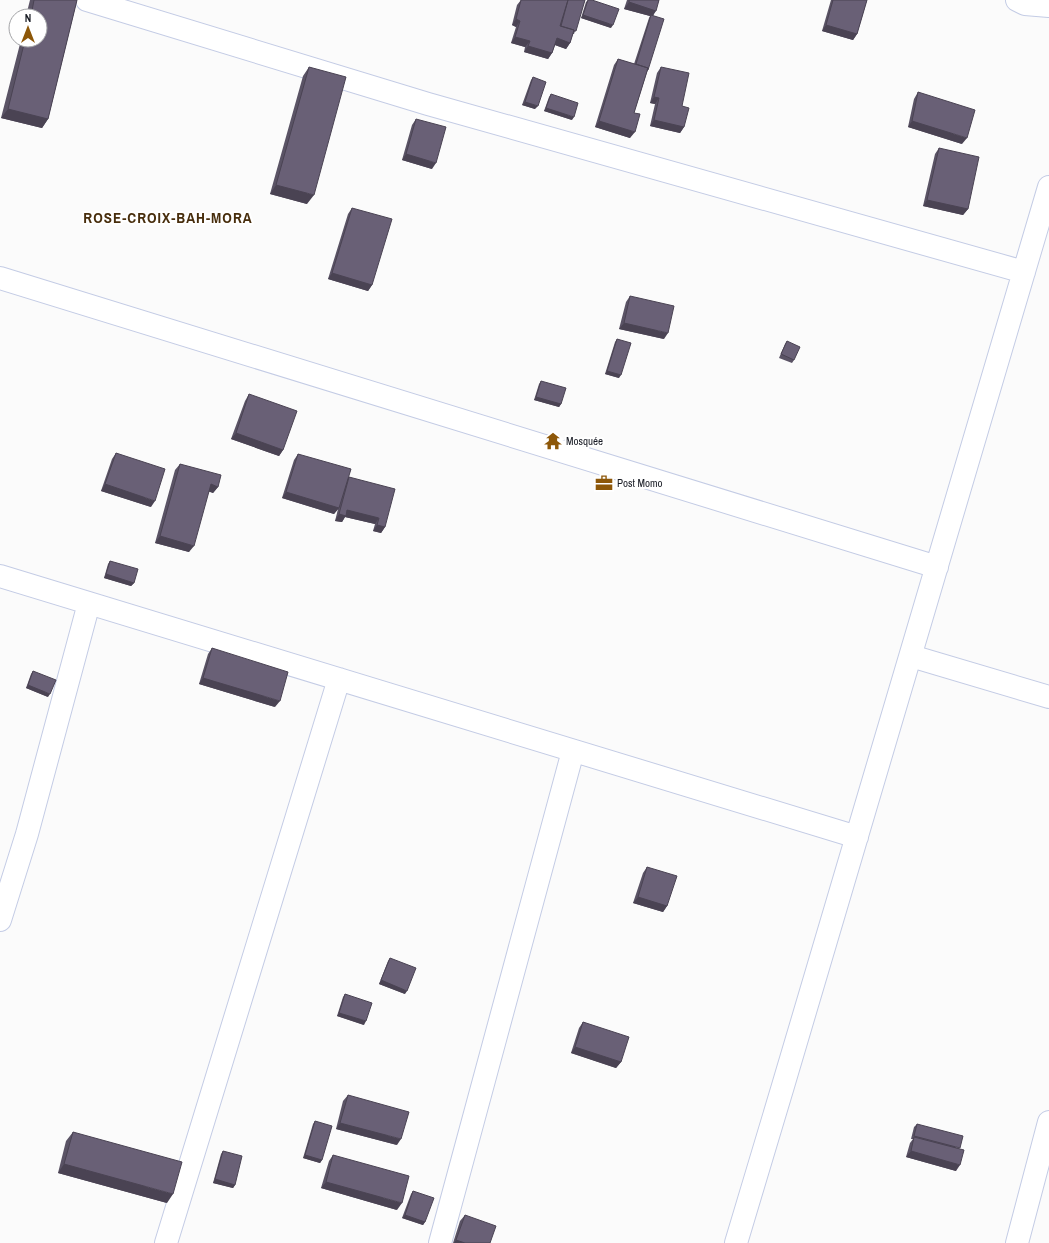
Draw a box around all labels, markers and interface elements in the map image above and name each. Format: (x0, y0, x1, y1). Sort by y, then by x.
north arrow (8, 8, 48, 48)
text: N (25, 11, 31, 25)
district label: ROSE-CROIX-BAH-MORA (83, 207, 253, 228)
temple icon: Mosquée (543, 431, 563, 451)
place label: Mosquée (566, 434, 603, 448)
office icon: Post Momo (594, 473, 614, 493)
place label: Post Momo (617, 476, 663, 490)

